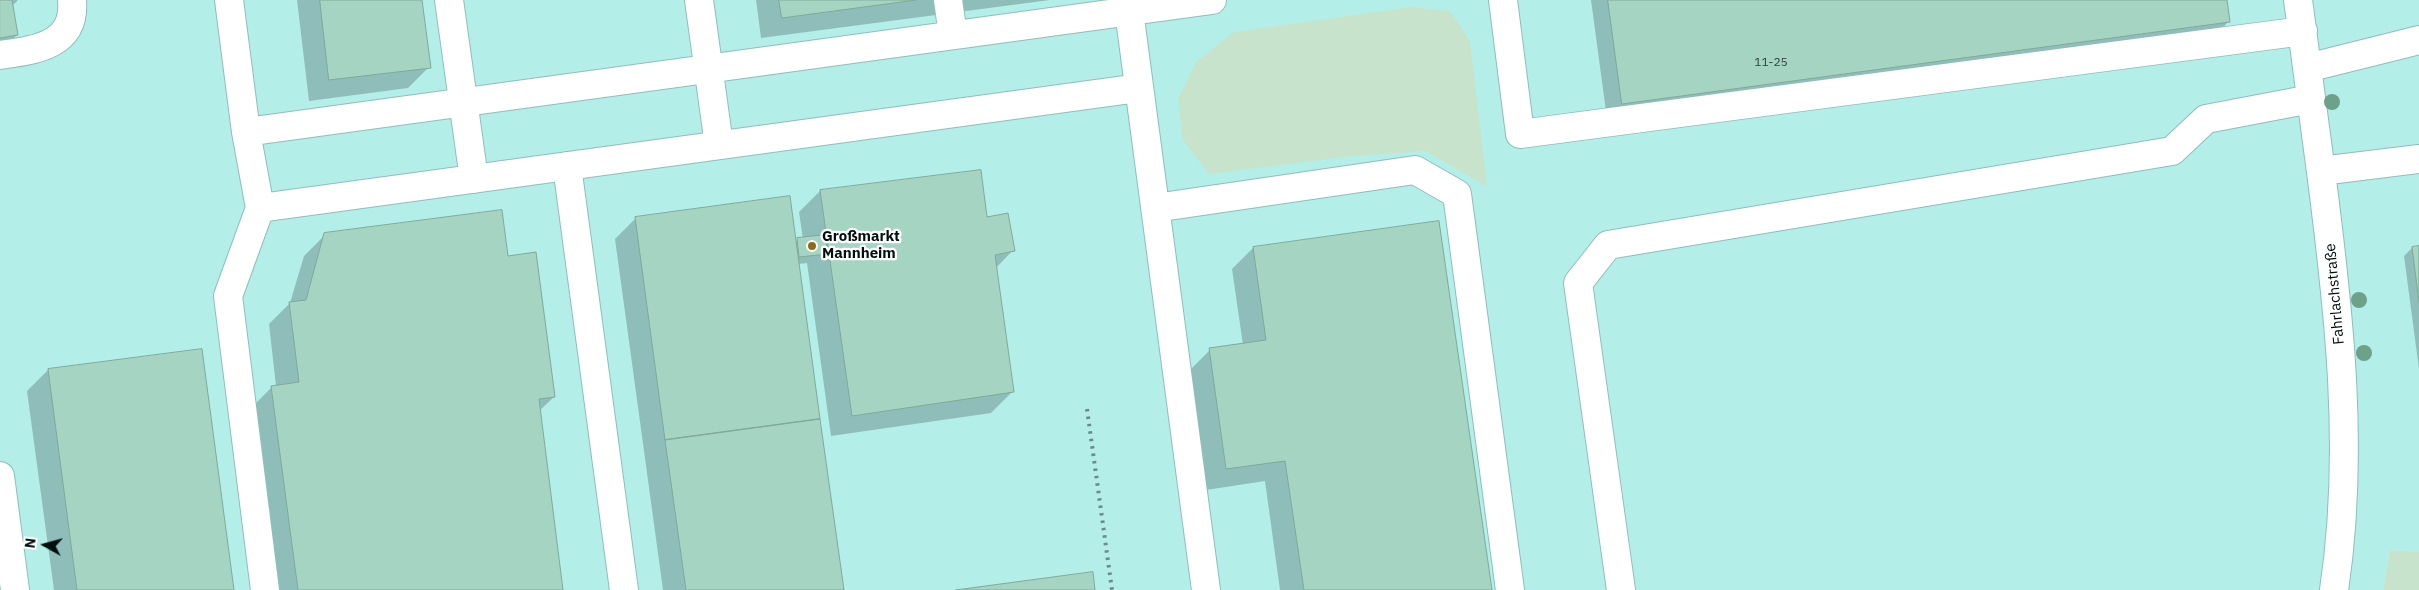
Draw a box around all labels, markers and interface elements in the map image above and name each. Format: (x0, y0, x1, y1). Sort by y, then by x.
house number: 11-25 (1754, 56, 1788, 70)
place label: Großmarkt Mannheim (822, 228, 900, 263)
marker: Großmarkt Mannheim (806, 240, 818, 252)
street label: Fahrlachstraße (2322, 243, 2348, 345)
north arrow (20, 520, 70, 570)
text: N (21, 537, 40, 549)

